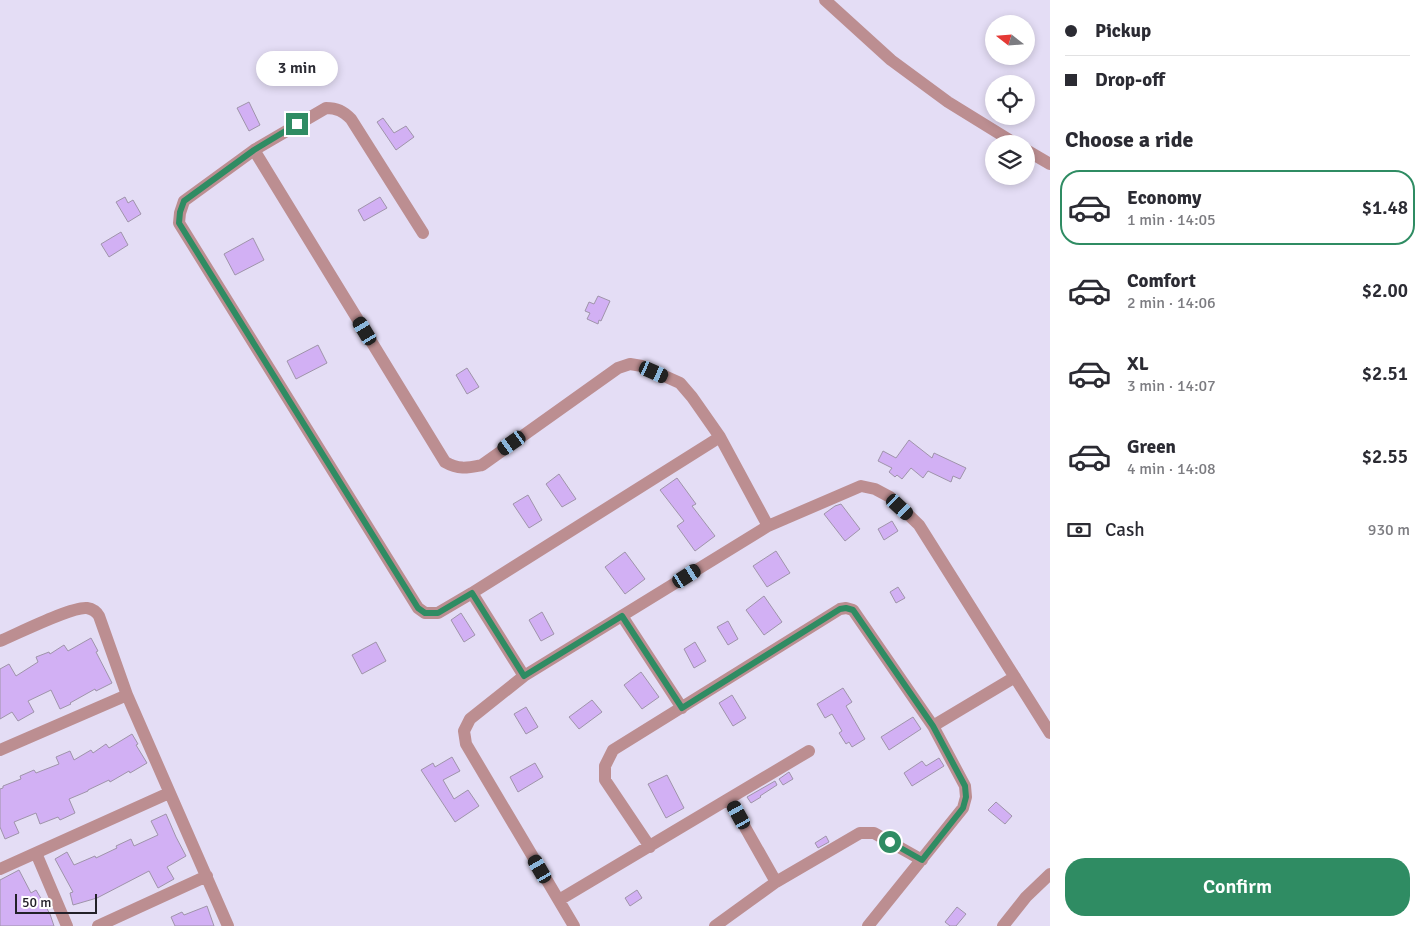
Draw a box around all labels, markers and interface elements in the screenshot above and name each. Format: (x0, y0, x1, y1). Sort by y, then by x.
north arrow (985, 15, 1035, 65)
map controls (985, 15, 1035, 185)
text: Pickup (1095, 19, 1151, 43)
callout: 3 min (256, 52, 338, 86)
text: 3 min (278, 58, 316, 78)
text: Drop-off (1095, 68, 1165, 92)
button: locate (985, 75, 1035, 125)
route end (286, 113, 308, 135)
text: Choose a ride (1065, 126, 1193, 153)
button: layers (985, 135, 1035, 185)
icon: car (1067, 185, 1112, 230)
text: Economy (1127, 186, 1201, 210)
text: $1.48 (1362, 196, 1408, 220)
text: 1 min · 14:05 (1127, 210, 1216, 230)
icon: car (1067, 268, 1112, 313)
text: Comfort (1127, 269, 1196, 293)
text: $2.00 (1362, 279, 1408, 303)
text: 2 min · 14:06 (1127, 293, 1216, 313)
car (350, 314, 379, 348)
icon: car (1067, 351, 1112, 396)
text: XL (1127, 352, 1149, 376)
car (637, 359, 670, 385)
text: $2.51 (1362, 362, 1408, 386)
text: 3 min · 14:07 (1127, 376, 1216, 396)
car (495, 428, 528, 458)
icon: car (1067, 434, 1112, 479)
text: Green (1127, 435, 1176, 459)
text: $2.55 (1362, 445, 1408, 469)
text: 4 min · 14:08 (1127, 459, 1216, 479)
car (883, 491, 916, 523)
icon: cash (1065, 516, 1093, 544)
text: Cash (1105, 518, 1145, 542)
text: 930 m (1368, 520, 1410, 540)
car (670, 562, 703, 590)
car (725, 798, 752, 832)
route start (879, 831, 901, 853)
car (526, 852, 553, 886)
button: Confirm (1065, 858, 1410, 916)
scale bar (15, 891, 98, 914)
text: 50 m (22, 894, 51, 911)

